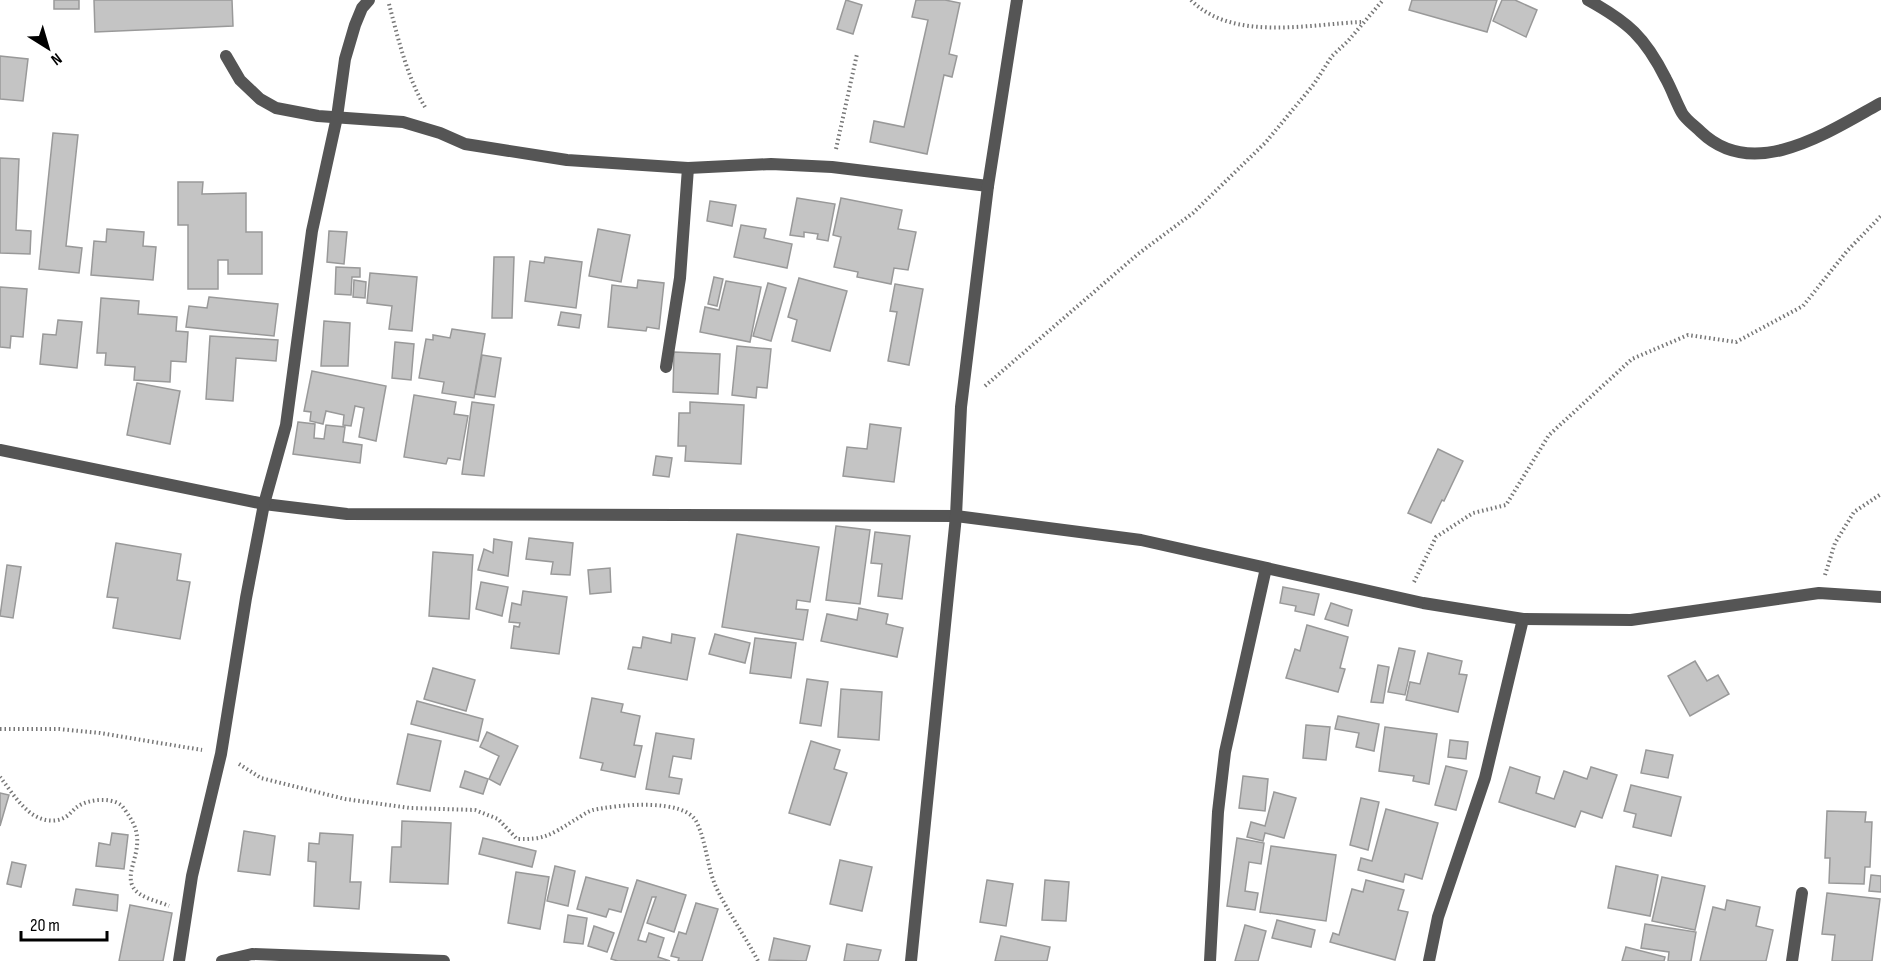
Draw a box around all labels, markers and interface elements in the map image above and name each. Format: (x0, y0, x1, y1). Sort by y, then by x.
north arrow (18, 18, 78, 78)
text: N (47, 49, 65, 69)
scale bar (21, 904, 106, 942)
text: 20 m (30, 915, 60, 936)

